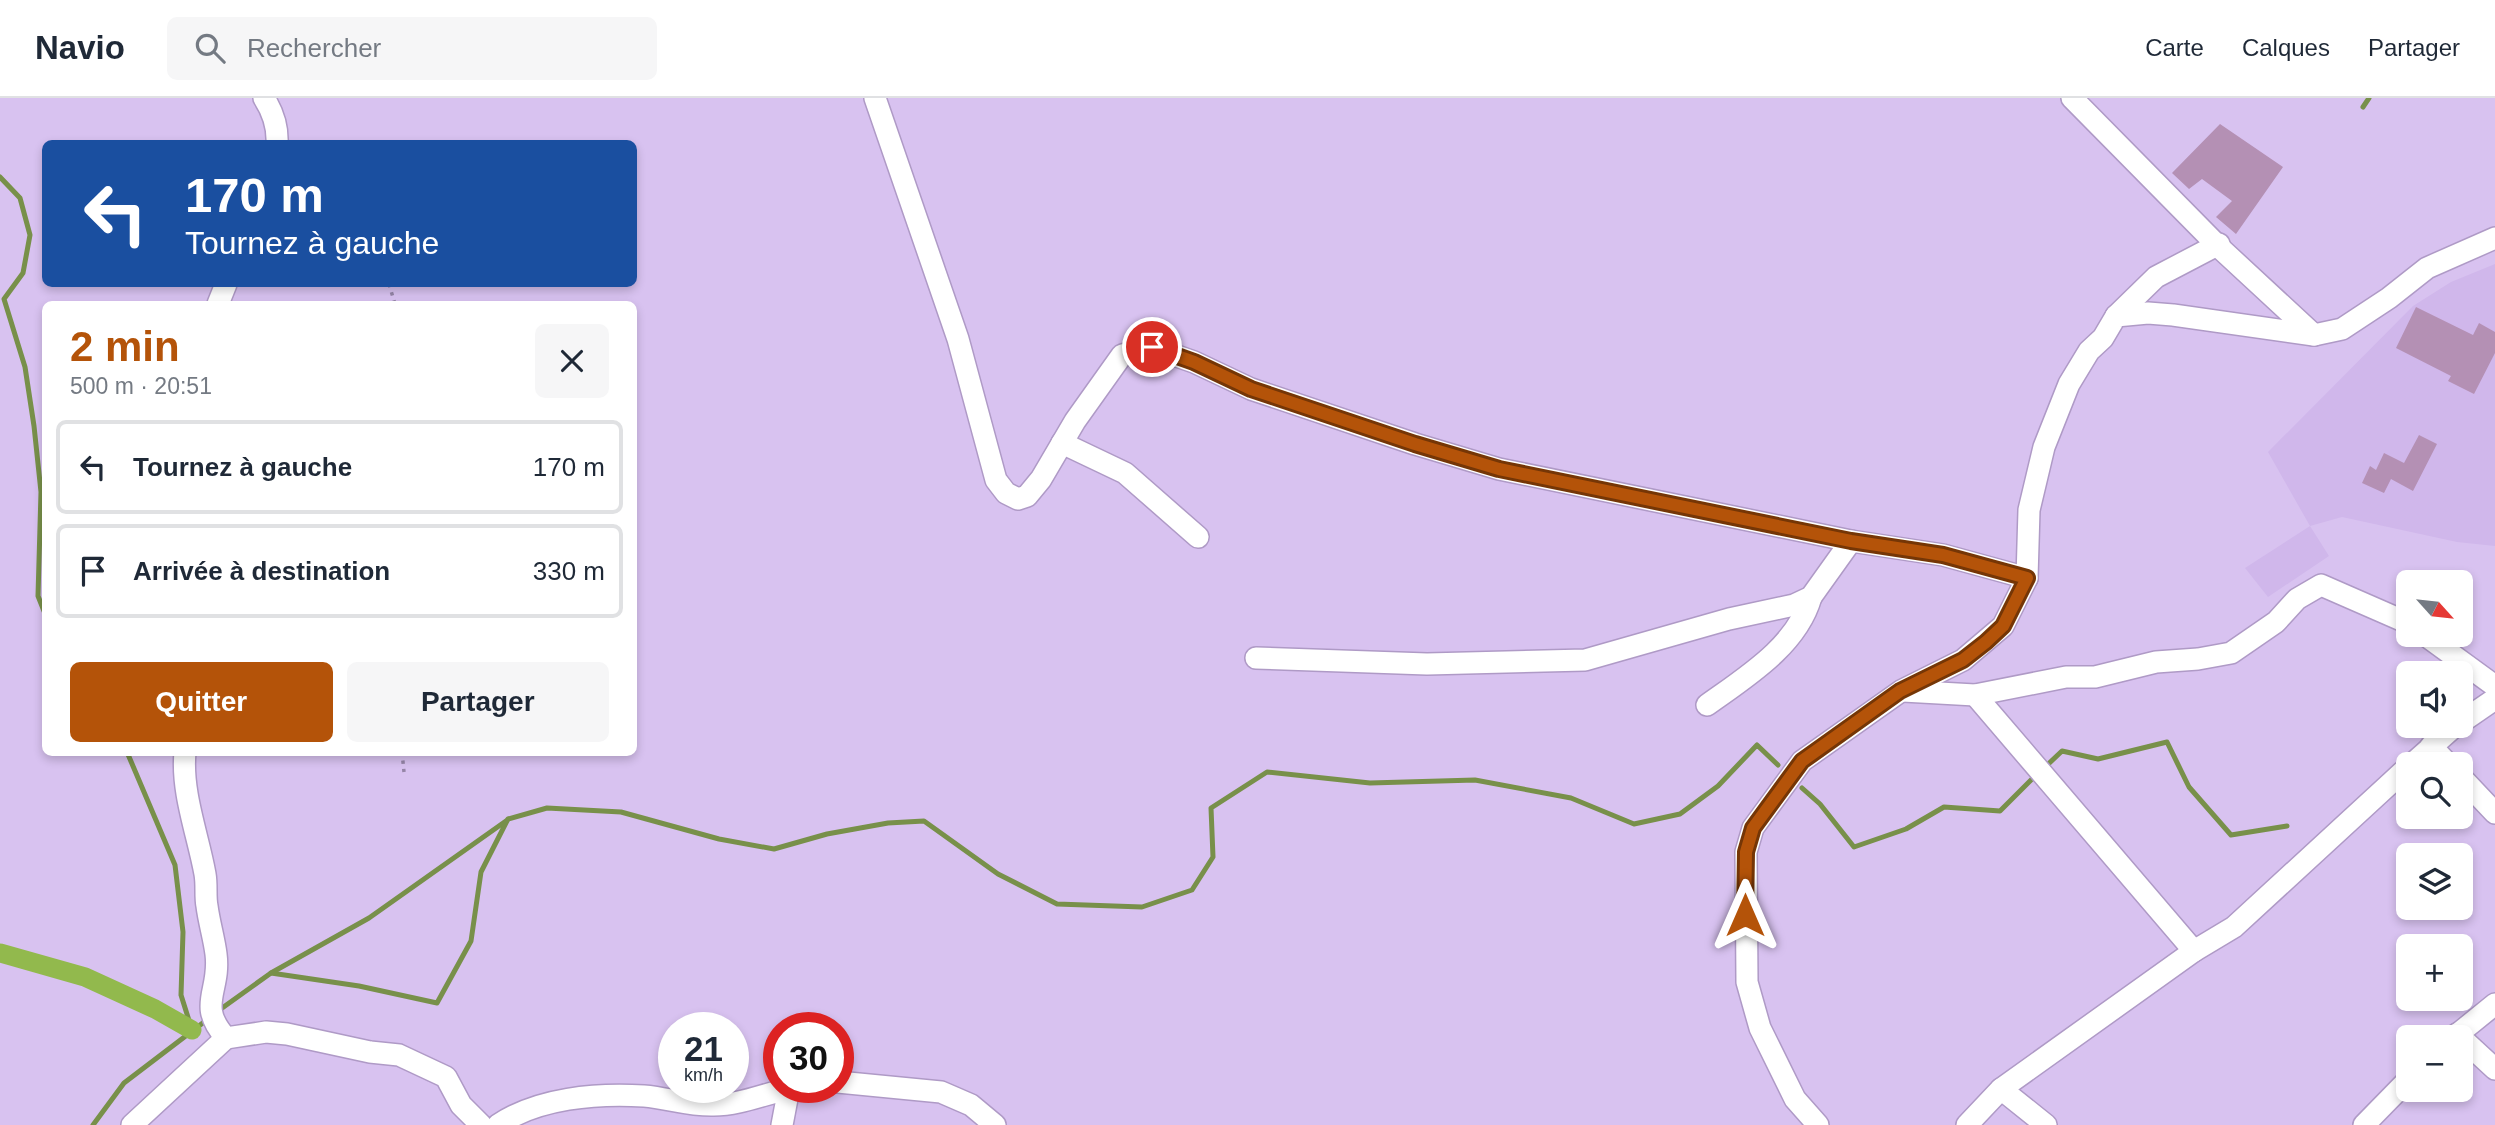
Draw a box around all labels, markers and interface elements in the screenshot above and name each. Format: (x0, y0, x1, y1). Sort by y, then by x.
search box (167, 17, 657, 80)
text: Navio (35, 29, 125, 66)
icon: search (191, 29, 229, 67)
text: Rechercher (247, 33, 381, 63)
text: Carte (2145, 34, 2204, 61)
text: Calques (2242, 34, 2330, 61)
text: Partager (2368, 34, 2460, 61)
icon: left (70, 168, 161, 259)
text: 170 m (185, 168, 324, 222)
text: Tournez à gauche (185, 225, 439, 261)
pin (1122, 317, 1182, 377)
text: 2 min (70, 323, 180, 370)
button: close (535, 324, 609, 398)
icon: arrive (1133, 328, 1171, 366)
text: 500 m · 20:51 (70, 373, 212, 399)
icon: left (74, 448, 112, 486)
text: Tournez à gauche (133, 452, 352, 482)
text: 170 m (533, 452, 605, 482)
icon: arrive (74, 552, 112, 590)
text: Arrivée à destination (133, 556, 390, 586)
text: 330 m (533, 556, 605, 586)
north arrow (2396, 570, 2473, 648)
map controls (2396, 570, 2473, 1102)
button: sound (2396, 661, 2473, 738)
button: Quitter (70, 662, 333, 742)
button: Partager (347, 662, 609, 742)
button: search (2396, 752, 2473, 829)
button: layers (2396, 843, 2473, 920)
position arrow (1708, 878, 1782, 952)
button: + (2396, 934, 2473, 1011)
speed limit sign: 30 (763, 1012, 854, 1103)
button: − (2396, 1025, 2473, 1102)
text: 21 (684, 1029, 723, 1068)
text: km/h (684, 1065, 723, 1085)

